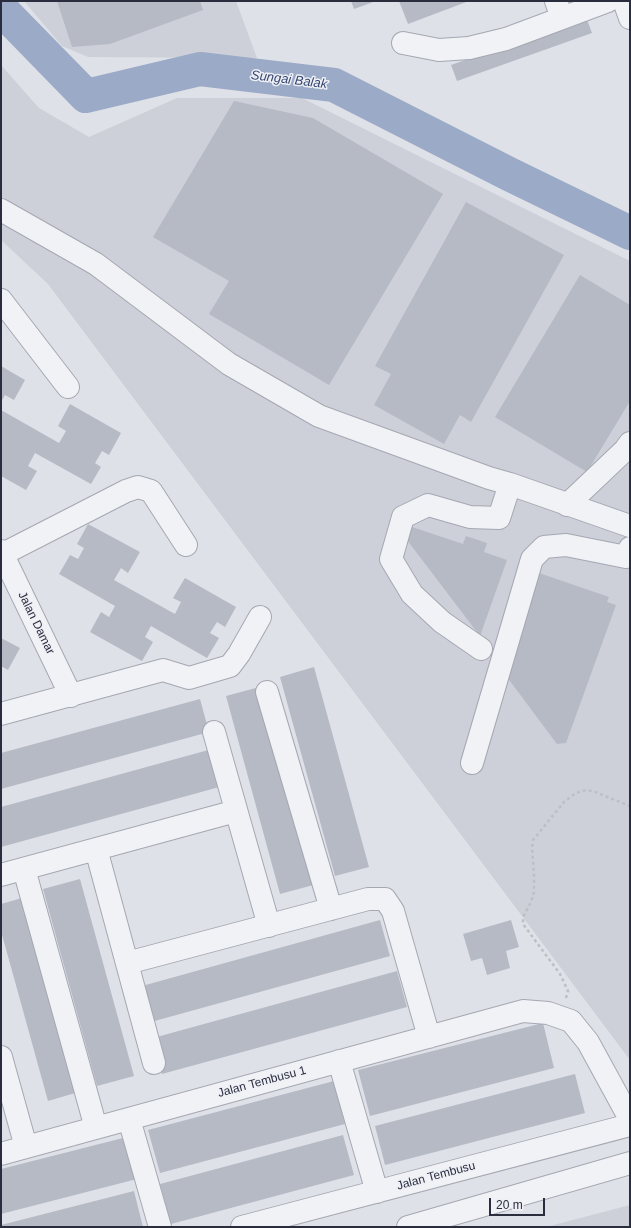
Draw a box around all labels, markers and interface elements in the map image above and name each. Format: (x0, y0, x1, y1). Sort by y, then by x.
water label: Sungai Balak (250, 68, 328, 92)
street label: Jalan Damar (15, 589, 57, 657)
street label: Jalan Tembusu 1 (216, 1063, 308, 1101)
street label: Jalan Tembusu (395, 1159, 477, 1193)
scale bar (491, 1190, 547, 1216)
text: 20 m (496, 1198, 523, 1212)

